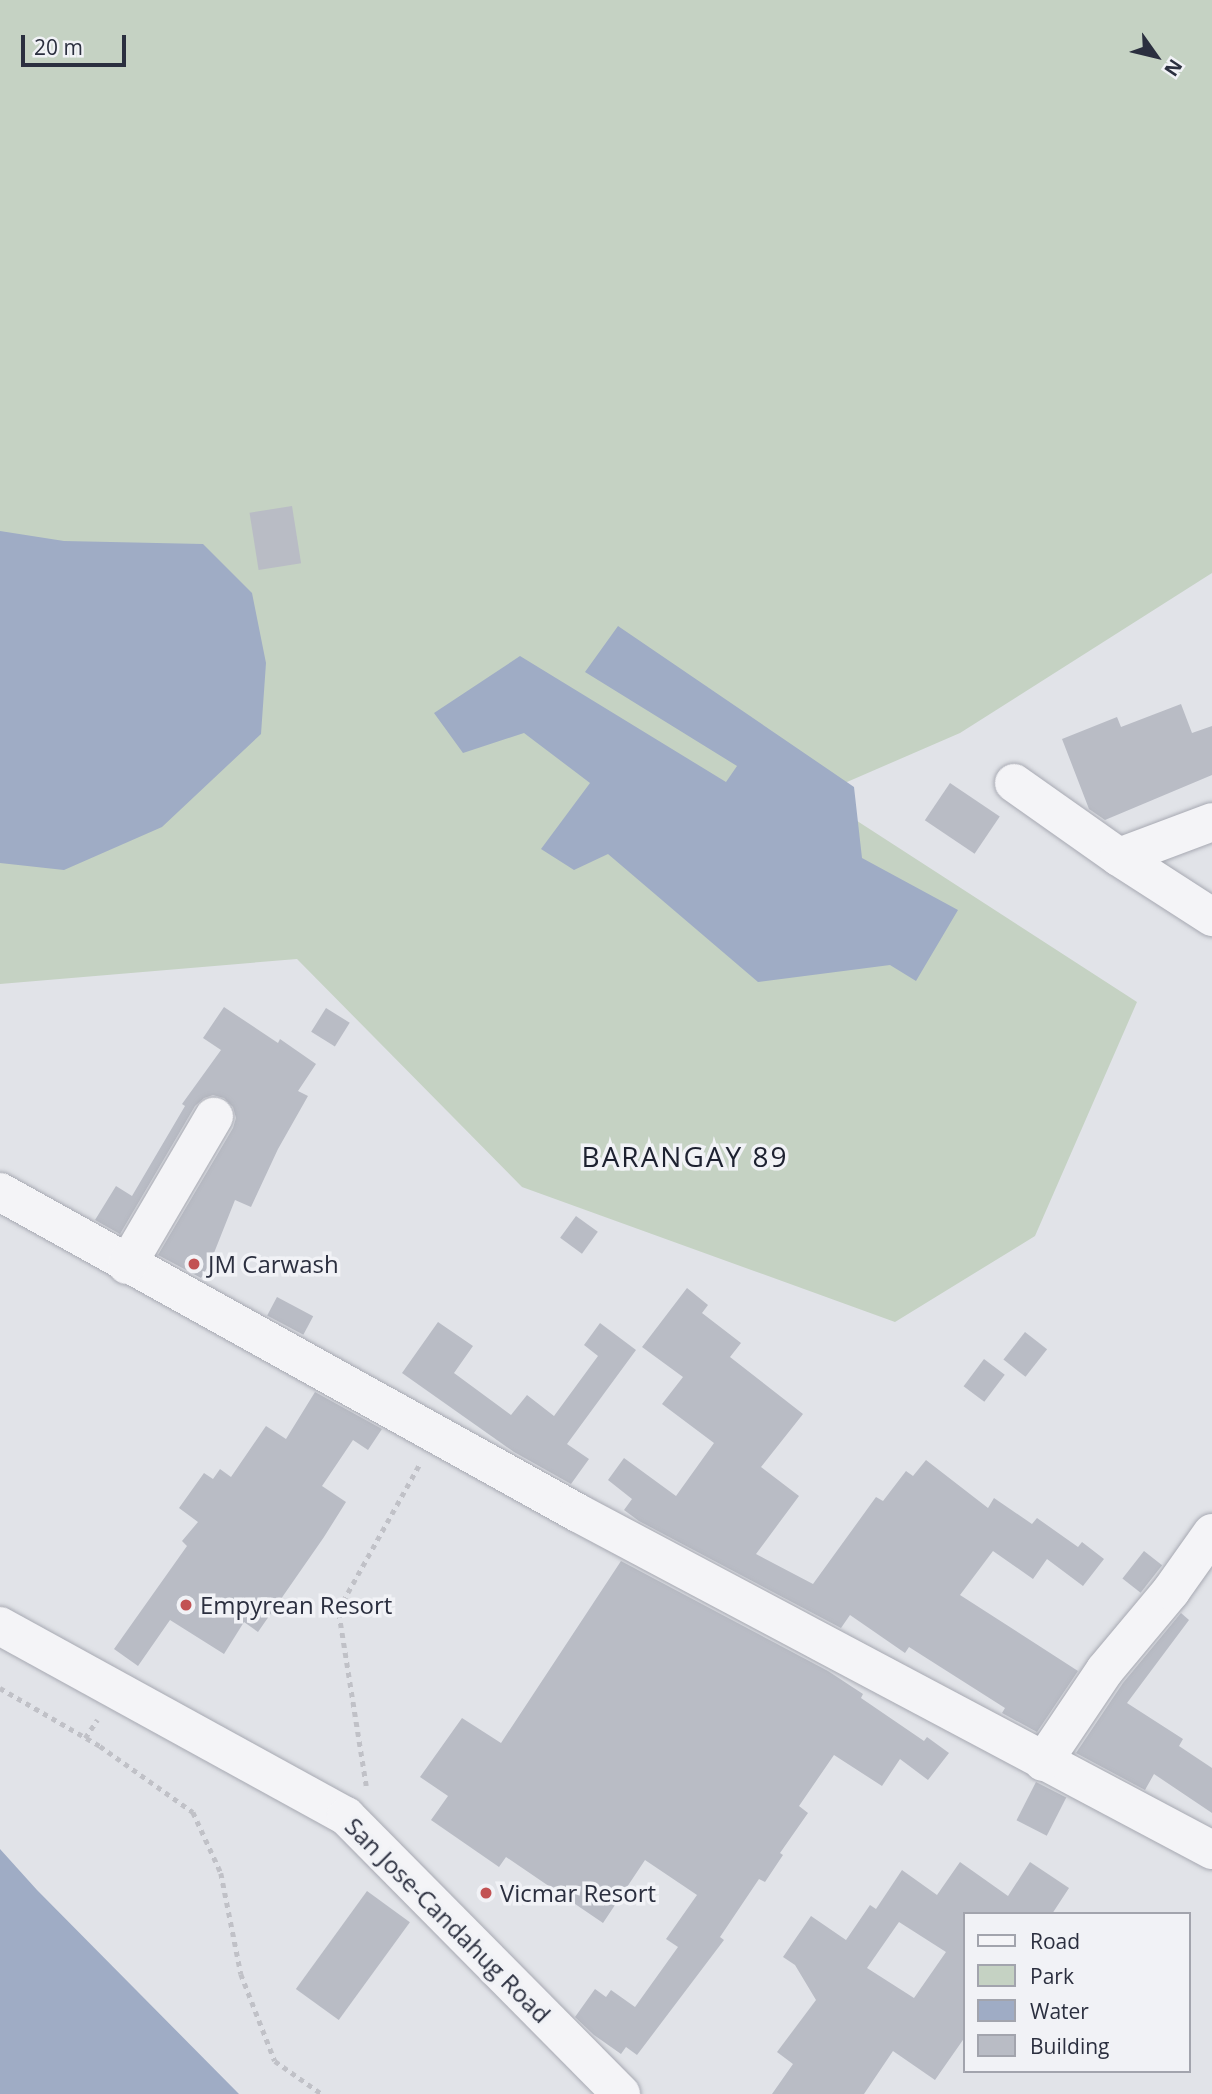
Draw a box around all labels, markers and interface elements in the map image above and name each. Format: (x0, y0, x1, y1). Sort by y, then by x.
scale bar (24, 21, 130, 65)
north arrow (1121, 21, 1191, 91)
text: 20 m (34, 33, 83, 61)
text: N (1158, 54, 1189, 81)
district label: BARANGAY 89 (583, 1139, 787, 1173)
place label: JM Carwash (208, 1250, 339, 1278)
marker: JM Carwash (186, 1256, 202, 1272)
place label: Empyrean Resort (200, 1591, 392, 1619)
marker: Empyrean Resort (178, 1597, 194, 1613)
street label: San Jose-Candahug Road (339, 1811, 557, 2029)
place label: Vicmar Resort (500, 1879, 656, 1907)
marker: Vicmar Resort (478, 1885, 494, 1901)
legend (964, 1912, 1191, 2073)
text: Road (1030, 1927, 1080, 1955)
text: Park (1030, 1962, 1074, 1990)
text: Water (1030, 1997, 1089, 2025)
text: Building (1030, 2032, 1109, 2060)

